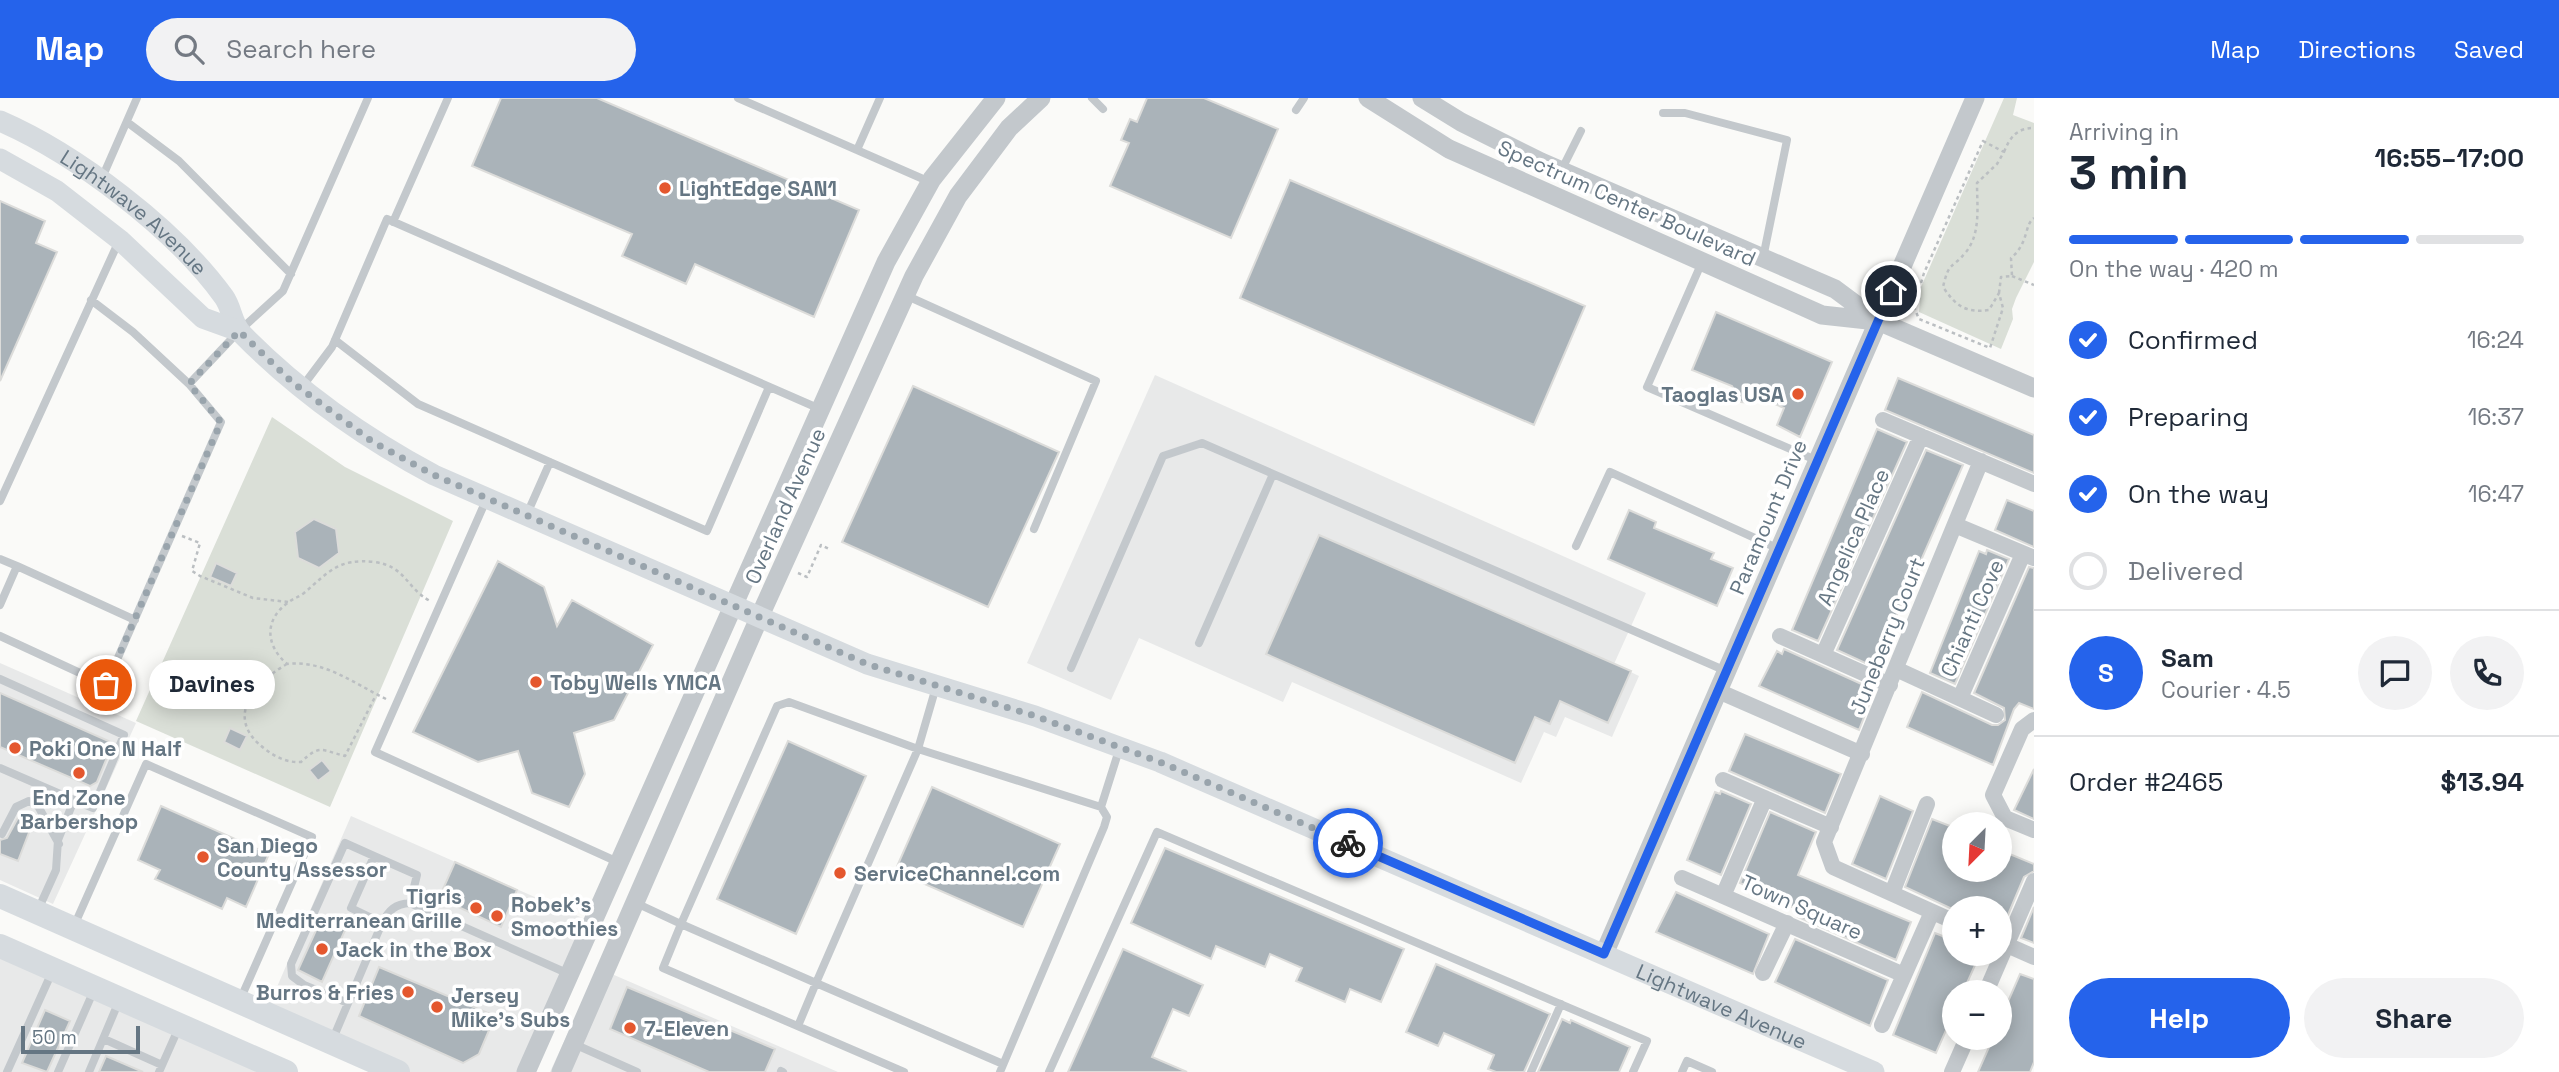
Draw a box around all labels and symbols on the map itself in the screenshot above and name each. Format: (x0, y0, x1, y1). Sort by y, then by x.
street label: Spectrum Center Boulevard (1494, 134, 1760, 272)
street label: Lightwave Avenue (56, 143, 214, 280)
place label: LightEdge SAN1 (679, 175, 837, 202)
marker: LightEdge SAN1 (657, 180, 673, 196)
pin (1861, 261, 1921, 321)
place label: Taoglas USA (1661, 381, 1784, 408)
marker: Taoglas USA (1790, 386, 1806, 402)
street label: Overland Avenue (738, 424, 832, 588)
street label: Paramount Drive (1723, 435, 1813, 599)
street label: Angelica Place (1811, 464, 1895, 610)
street label: Juneberry Court (1843, 554, 1931, 718)
street label: Chianti Cove (1934, 555, 2010, 681)
pin (76, 655, 136, 715)
callout: Davines (148, 660, 274, 710)
place label: Toby Wells YMCA (550, 669, 721, 696)
marker: Toby Wells YMCA (528, 674, 544, 690)
place label: Poki One N Half (29, 735, 182, 762)
marker: Poki One N Half (7, 740, 23, 756)
marker: End Zone Barbershop (71, 765, 87, 781)
place label: End Zone Barbershop (20, 784, 138, 835)
courier (1313, 808, 1383, 878)
north arrow (1942, 812, 2012, 882)
place label: San Diego County Assessor (217, 832, 387, 883)
marker: San Diego County Assessor (195, 849, 211, 865)
place label: ServiceChannel.com (854, 860, 1060, 887)
marker: ServiceChannel.com (832, 865, 848, 881)
street label: Town Square (1737, 868, 1867, 946)
place label: Tigris Mediterranean Grille (256, 883, 462, 934)
place label: Robek's Smoothies (511, 891, 618, 942)
marker: Tigris Mediterranean Grille (468, 900, 484, 916)
marker: Robek's Smoothies (489, 908, 505, 924)
place label: Jack in the Box (336, 936, 492, 963)
marker: Jack in the Box (314, 941, 330, 957)
street label: Lightwave Avenue (1632, 957, 1811, 1055)
place label: Burros & Fries (256, 979, 394, 1006)
place label: Jersey Mike's Subs (451, 982, 570, 1033)
marker: Burros & Fries (400, 984, 416, 1000)
marker: Jersey Mike's Subs (429, 999, 445, 1015)
place label: 7-Eleven (644, 1015, 729, 1042)
marker: 7-Eleven (622, 1020, 638, 1036)
scale bar (21, 1023, 140, 1055)

